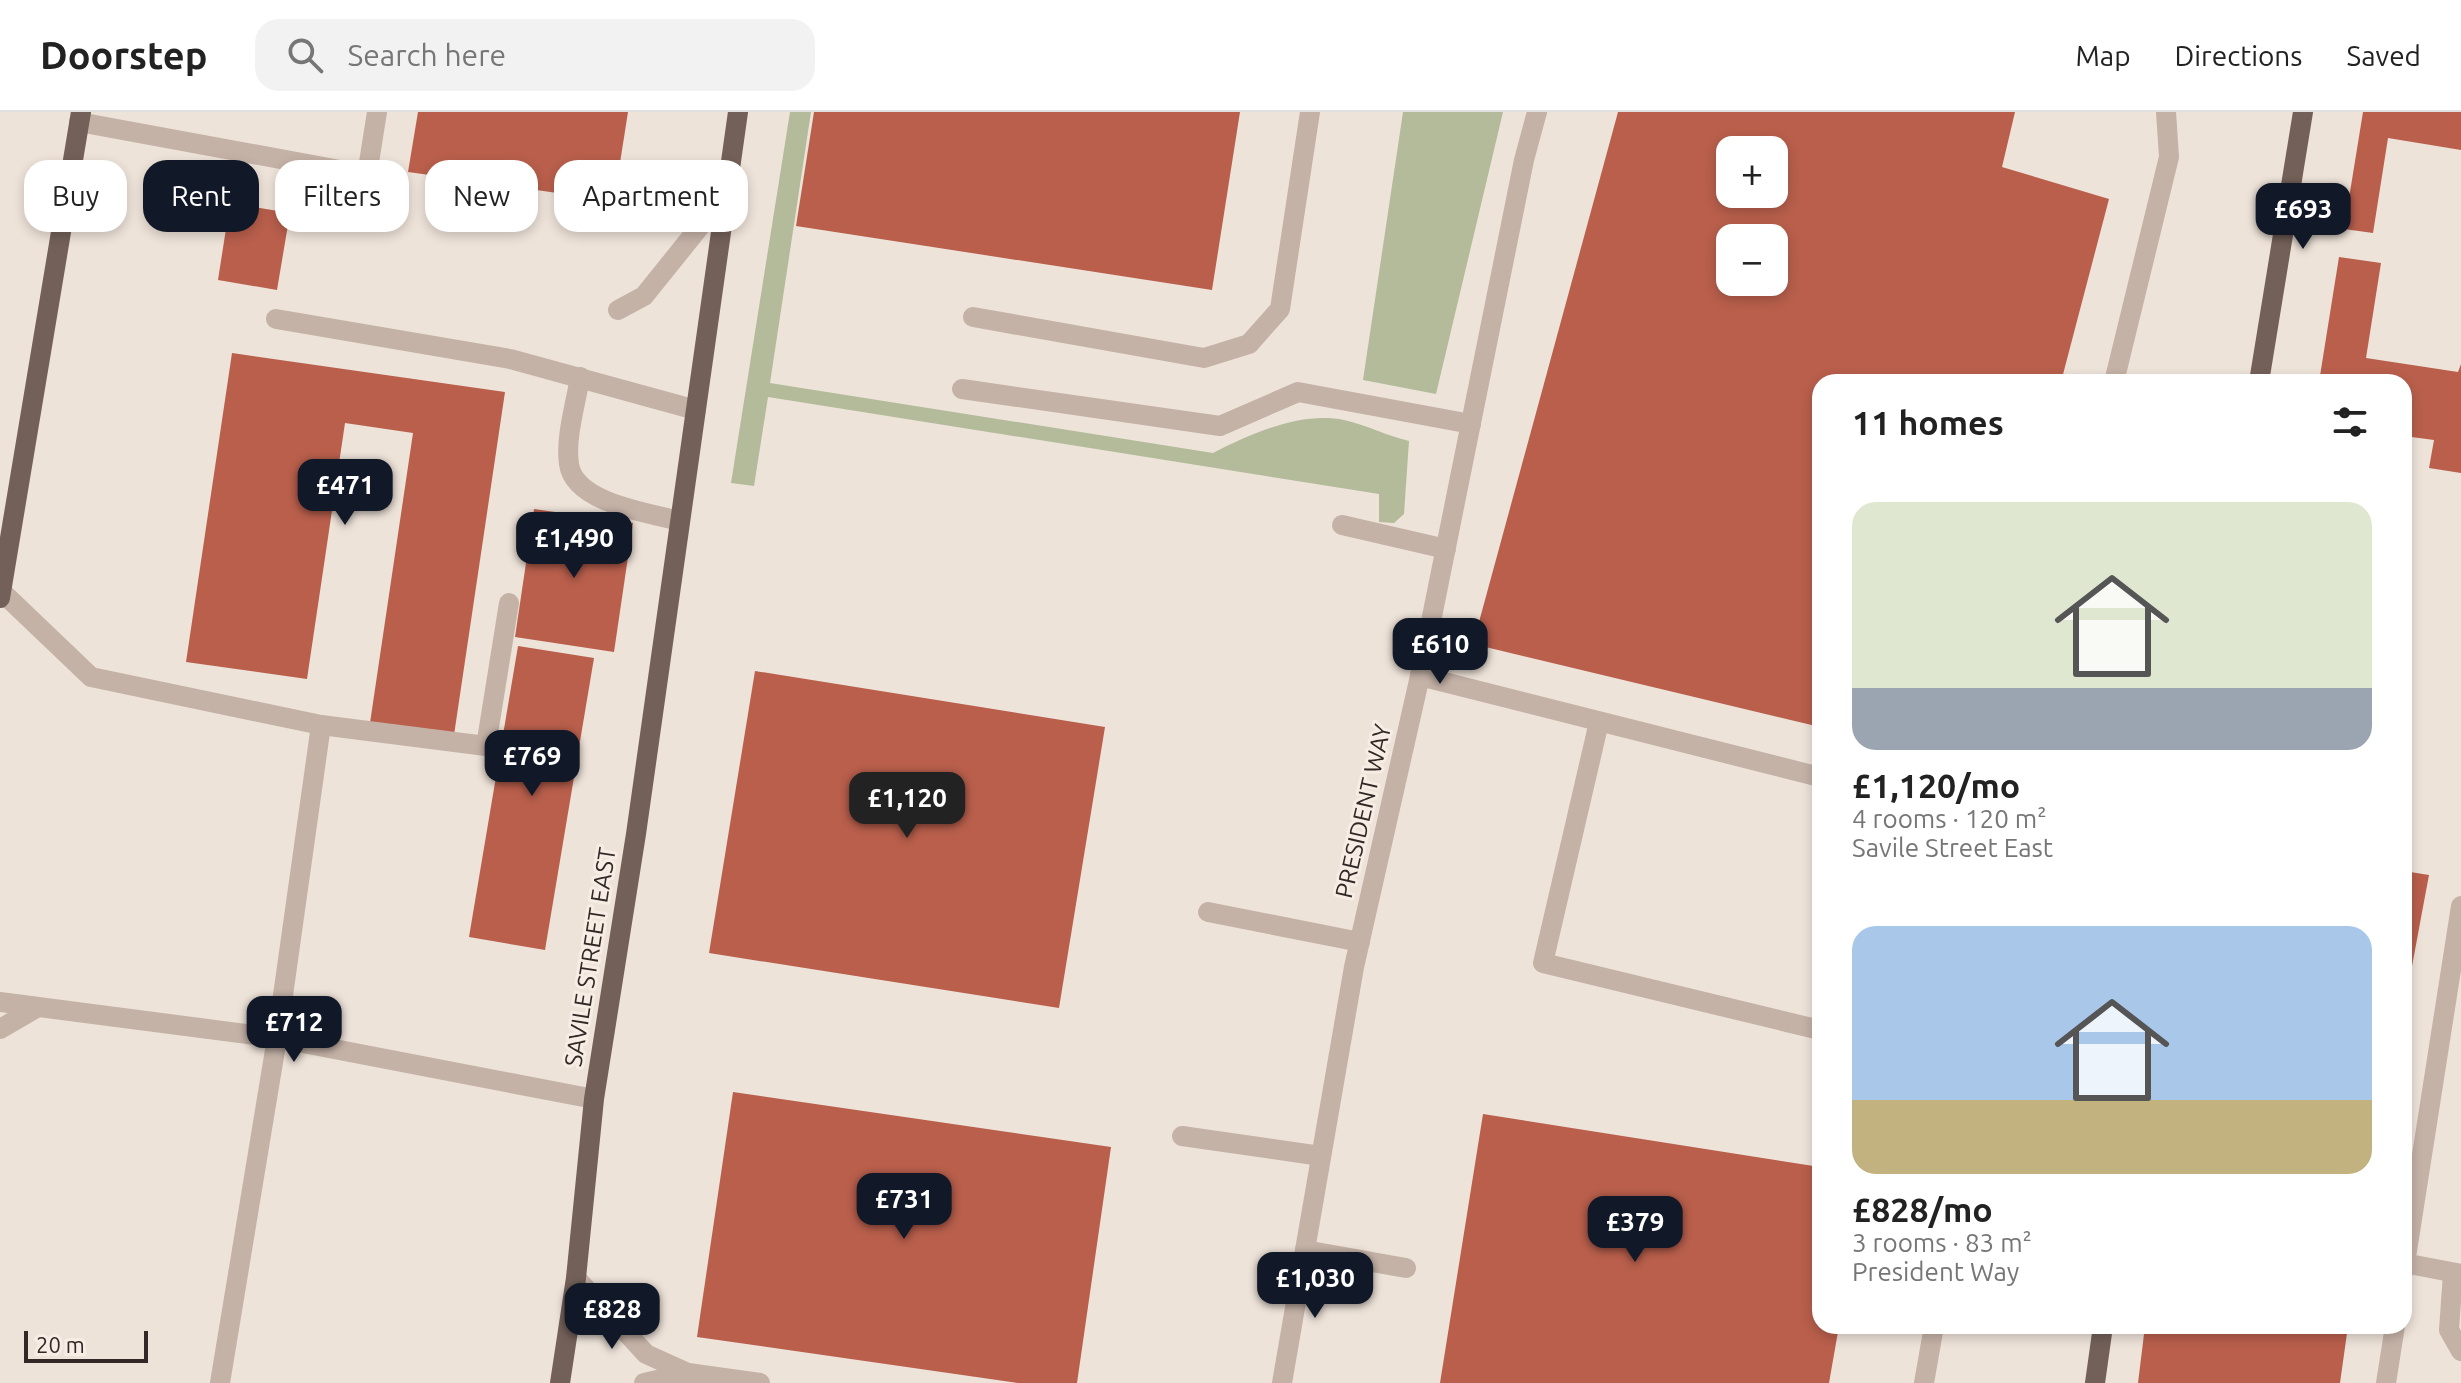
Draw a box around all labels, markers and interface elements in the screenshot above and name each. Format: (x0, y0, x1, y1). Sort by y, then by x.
search box (255, 19, 815, 91)
icon: search (283, 33, 327, 77)
text: Doorstep (40, 34, 207, 76)
text: Search here (347, 38, 506, 72)
text: Map (2075, 40, 2131, 71)
text: Directions (2175, 40, 2302, 71)
text: Saved (2346, 40, 2421, 71)
map controls (1716, 136, 1788, 296)
button: + (1716, 136, 1788, 208)
chip: Buy (24, 160, 127, 232)
chip: Rent (143, 160, 259, 232)
chip: Filters (275, 160, 409, 232)
chip: New (425, 160, 538, 232)
chip: Apartment (554, 160, 748, 232)
pin: £693 (2256, 183, 2350, 251)
text: £693 (2274, 194, 2332, 223)
button: − (1716, 224, 1788, 296)
icon: filters (2328, 400, 2372, 444)
text: 11 homes (1852, 403, 2004, 441)
pin: £471 (298, 459, 392, 527)
text: £471 (316, 470, 374, 499)
pin: £1,490 (509, 512, 639, 580)
text: £1,490 (534, 523, 614, 552)
icon: home (2040, 554, 2184, 698)
pin: £610 (1393, 618, 1487, 686)
text: £610 (1411, 629, 1469, 658)
street label: PRESIDENT WAY (1330, 721, 1396, 901)
pin: £769 (485, 730, 579, 798)
text: £769 (503, 741, 561, 770)
text: £1,120/mo (1852, 766, 2020, 804)
pin: £1,120 (842, 772, 972, 840)
text: £1,120 (867, 783, 947, 812)
text: 4 rooms · 120 m² (1852, 804, 2047, 833)
text: Savile Street East (1852, 833, 2053, 862)
street label: SAVILE STREET EAST (559, 845, 621, 1069)
icon: home (2040, 978, 2184, 1122)
pin: £712 (247, 996, 341, 1064)
text: £712 (265, 1007, 323, 1036)
pin: £731 (857, 1173, 951, 1241)
text: £731 (875, 1184, 933, 1213)
text: £828/mo (1852, 1190, 1993, 1228)
pin: £379 (1588, 1196, 1682, 1264)
text: £379 (1606, 1207, 1664, 1236)
text: 3 rooms · 83 m² (1852, 1228, 2032, 1257)
pin: £1,030 (1250, 1252, 1380, 1320)
text: President Way (1852, 1257, 2019, 1286)
text: £1,030 (1275, 1263, 1355, 1292)
pin: £828 (565, 1283, 659, 1351)
text: £828 (583, 1294, 641, 1323)
scale bar (24, 1327, 148, 1363)
text: 20 m (36, 1332, 85, 1357)

